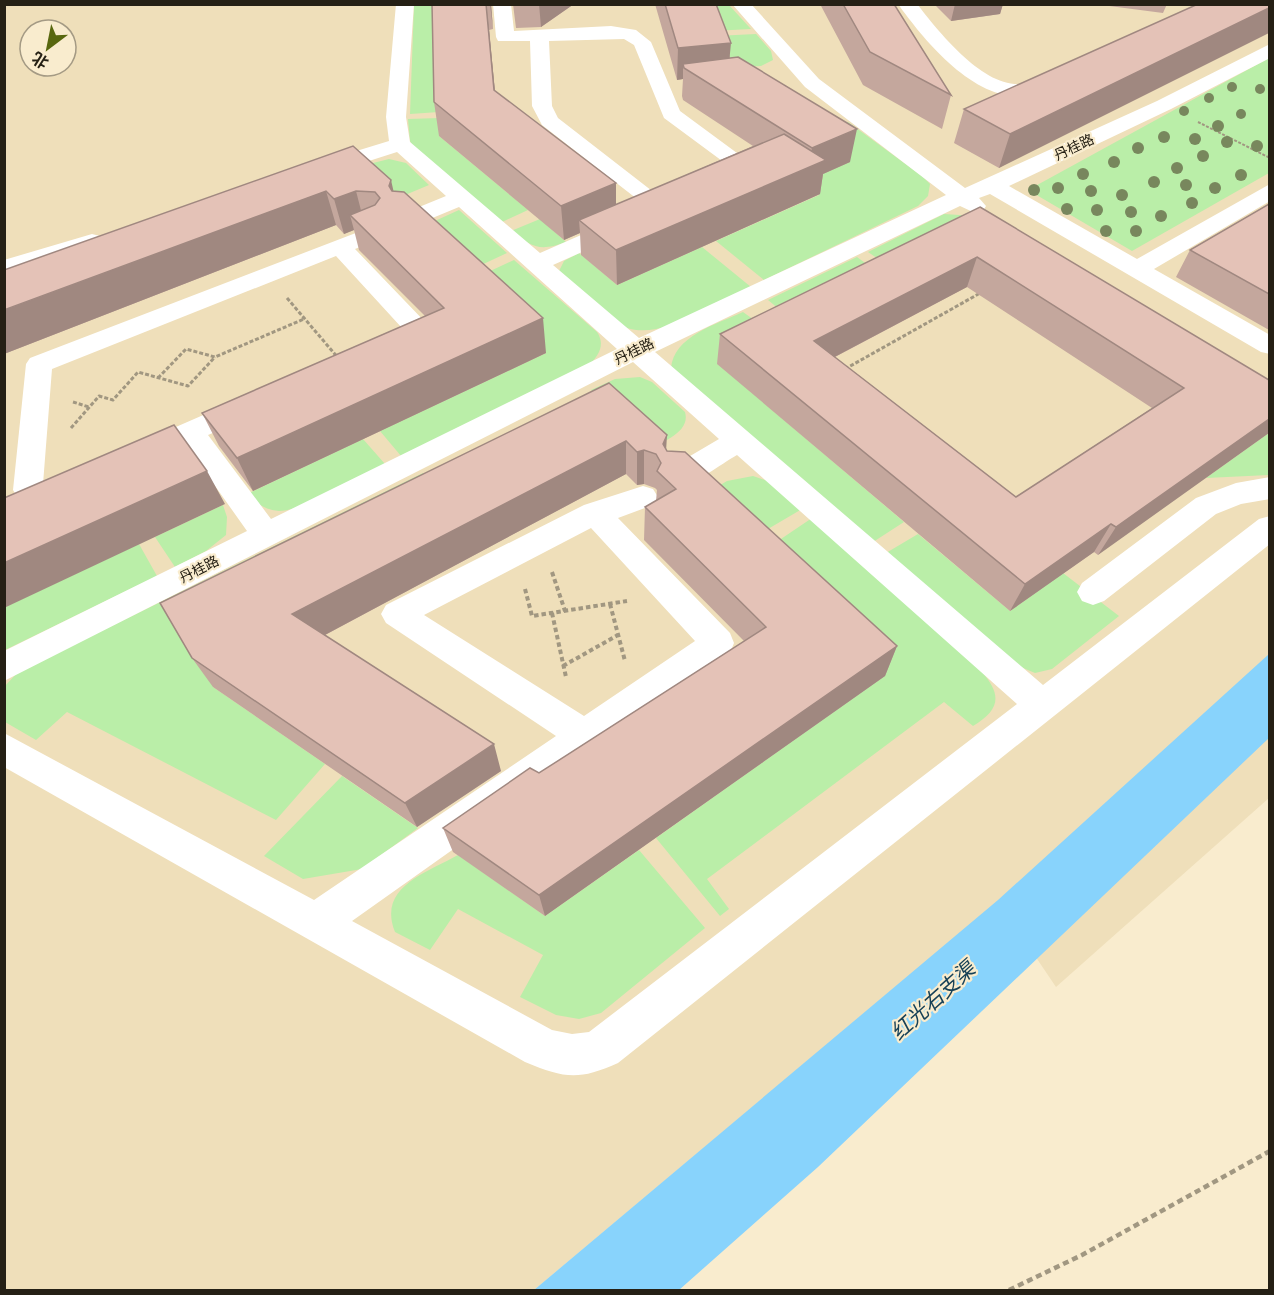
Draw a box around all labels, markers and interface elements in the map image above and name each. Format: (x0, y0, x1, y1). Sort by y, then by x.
north arrow (18, 18, 78, 78)
text: 北 (28, 49, 52, 73)
street label: 丹桂路 (1051, 130, 1096, 163)
street label: 丹桂路 (611, 334, 656, 367)
street label: 丹桂路 (176, 551, 221, 586)
water label: 红光右支渠 (885, 953, 982, 1044)

